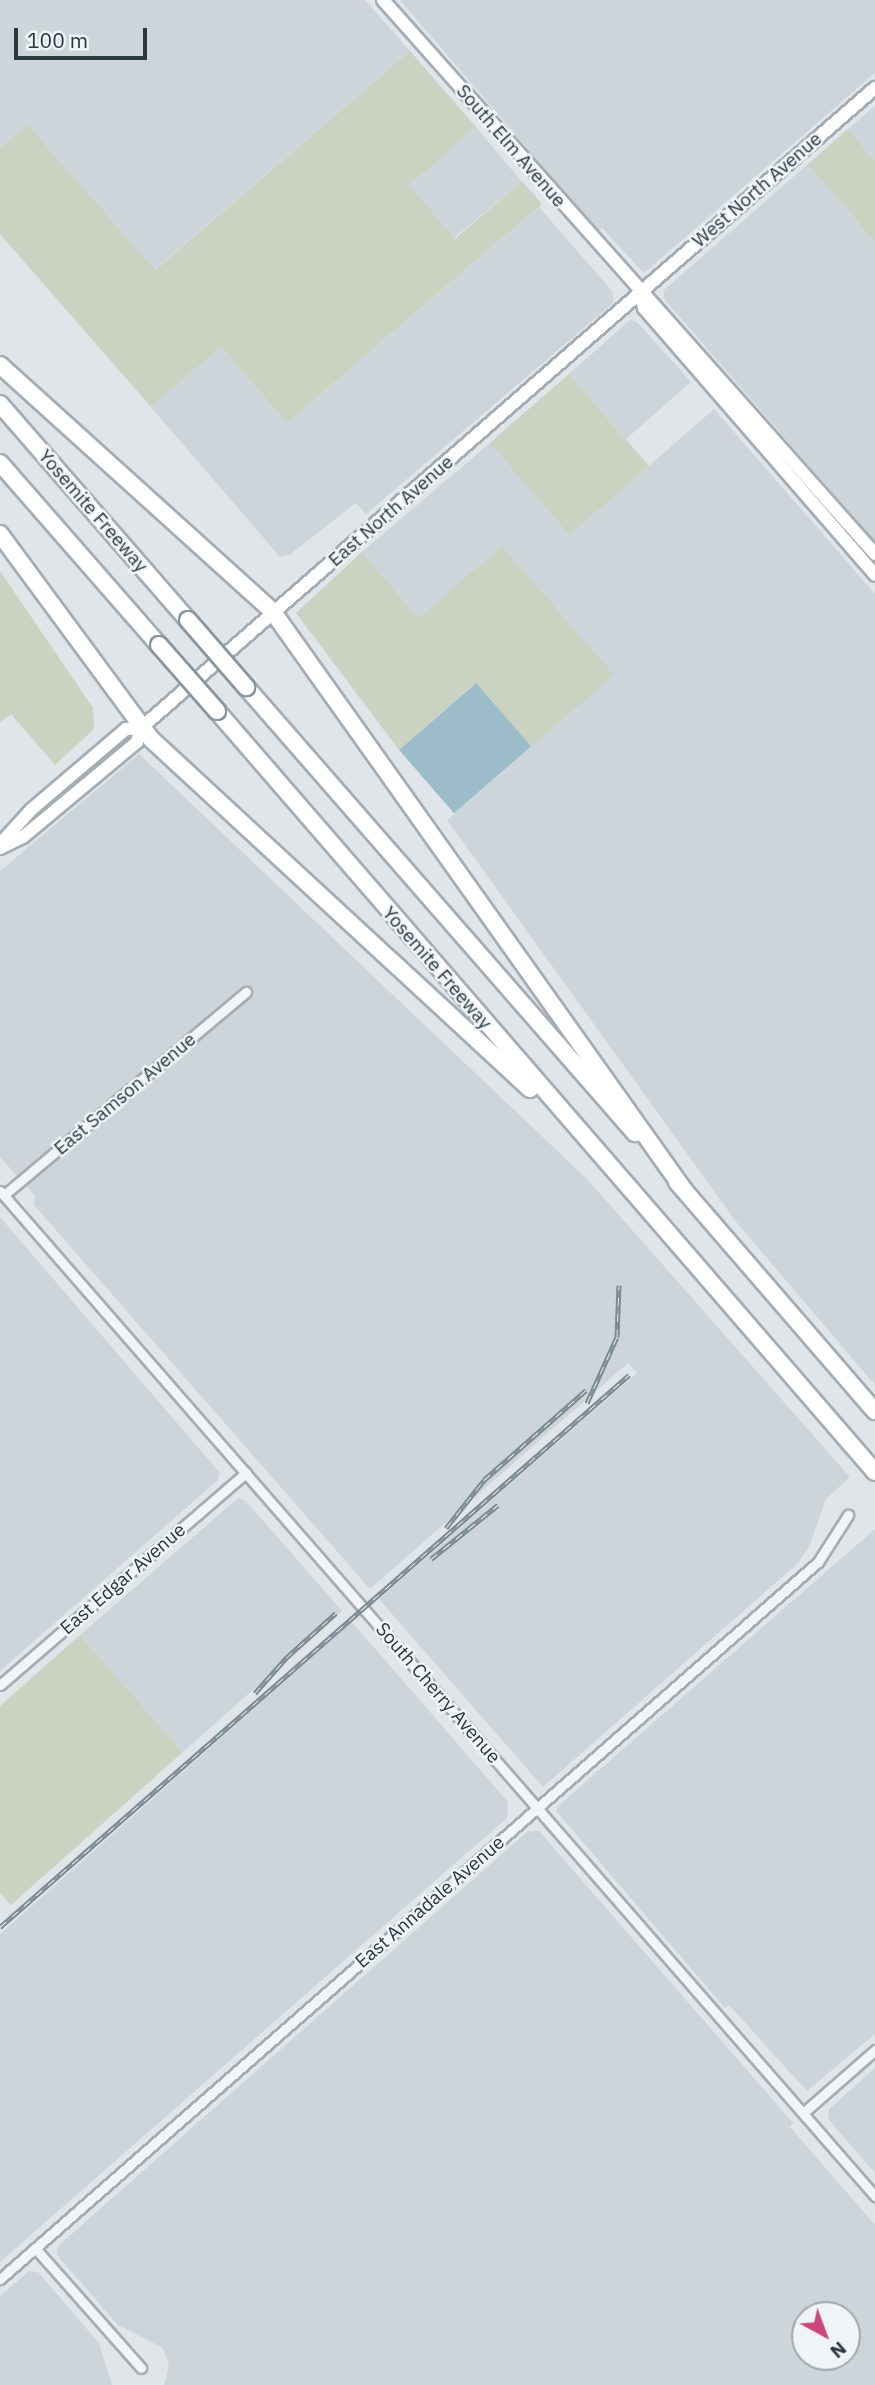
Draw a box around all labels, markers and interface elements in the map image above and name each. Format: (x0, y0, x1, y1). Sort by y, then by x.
scale bar (18, 14, 150, 58)
text: 100 m (27, 26, 88, 54)
street label: South Elm Avenue (451, 80, 571, 212)
street label: West North Avenue (688, 128, 826, 252)
street label: Yosemite Freeway (33, 445, 153, 577)
street label: East North Avenue (324, 451, 458, 571)
street label: Yosemite Freeway (377, 902, 497, 1034)
street label: East Samson Avenue (50, 1028, 200, 1160)
street label: East Edgar Avenue (56, 1518, 190, 1640)
street label: South Cherry Avenue (371, 1618, 505, 1768)
street label: East Annadale Avenue (351, 1831, 509, 1973)
north arrow (791, 2301, 861, 2371)
text: N (825, 2337, 852, 2364)

